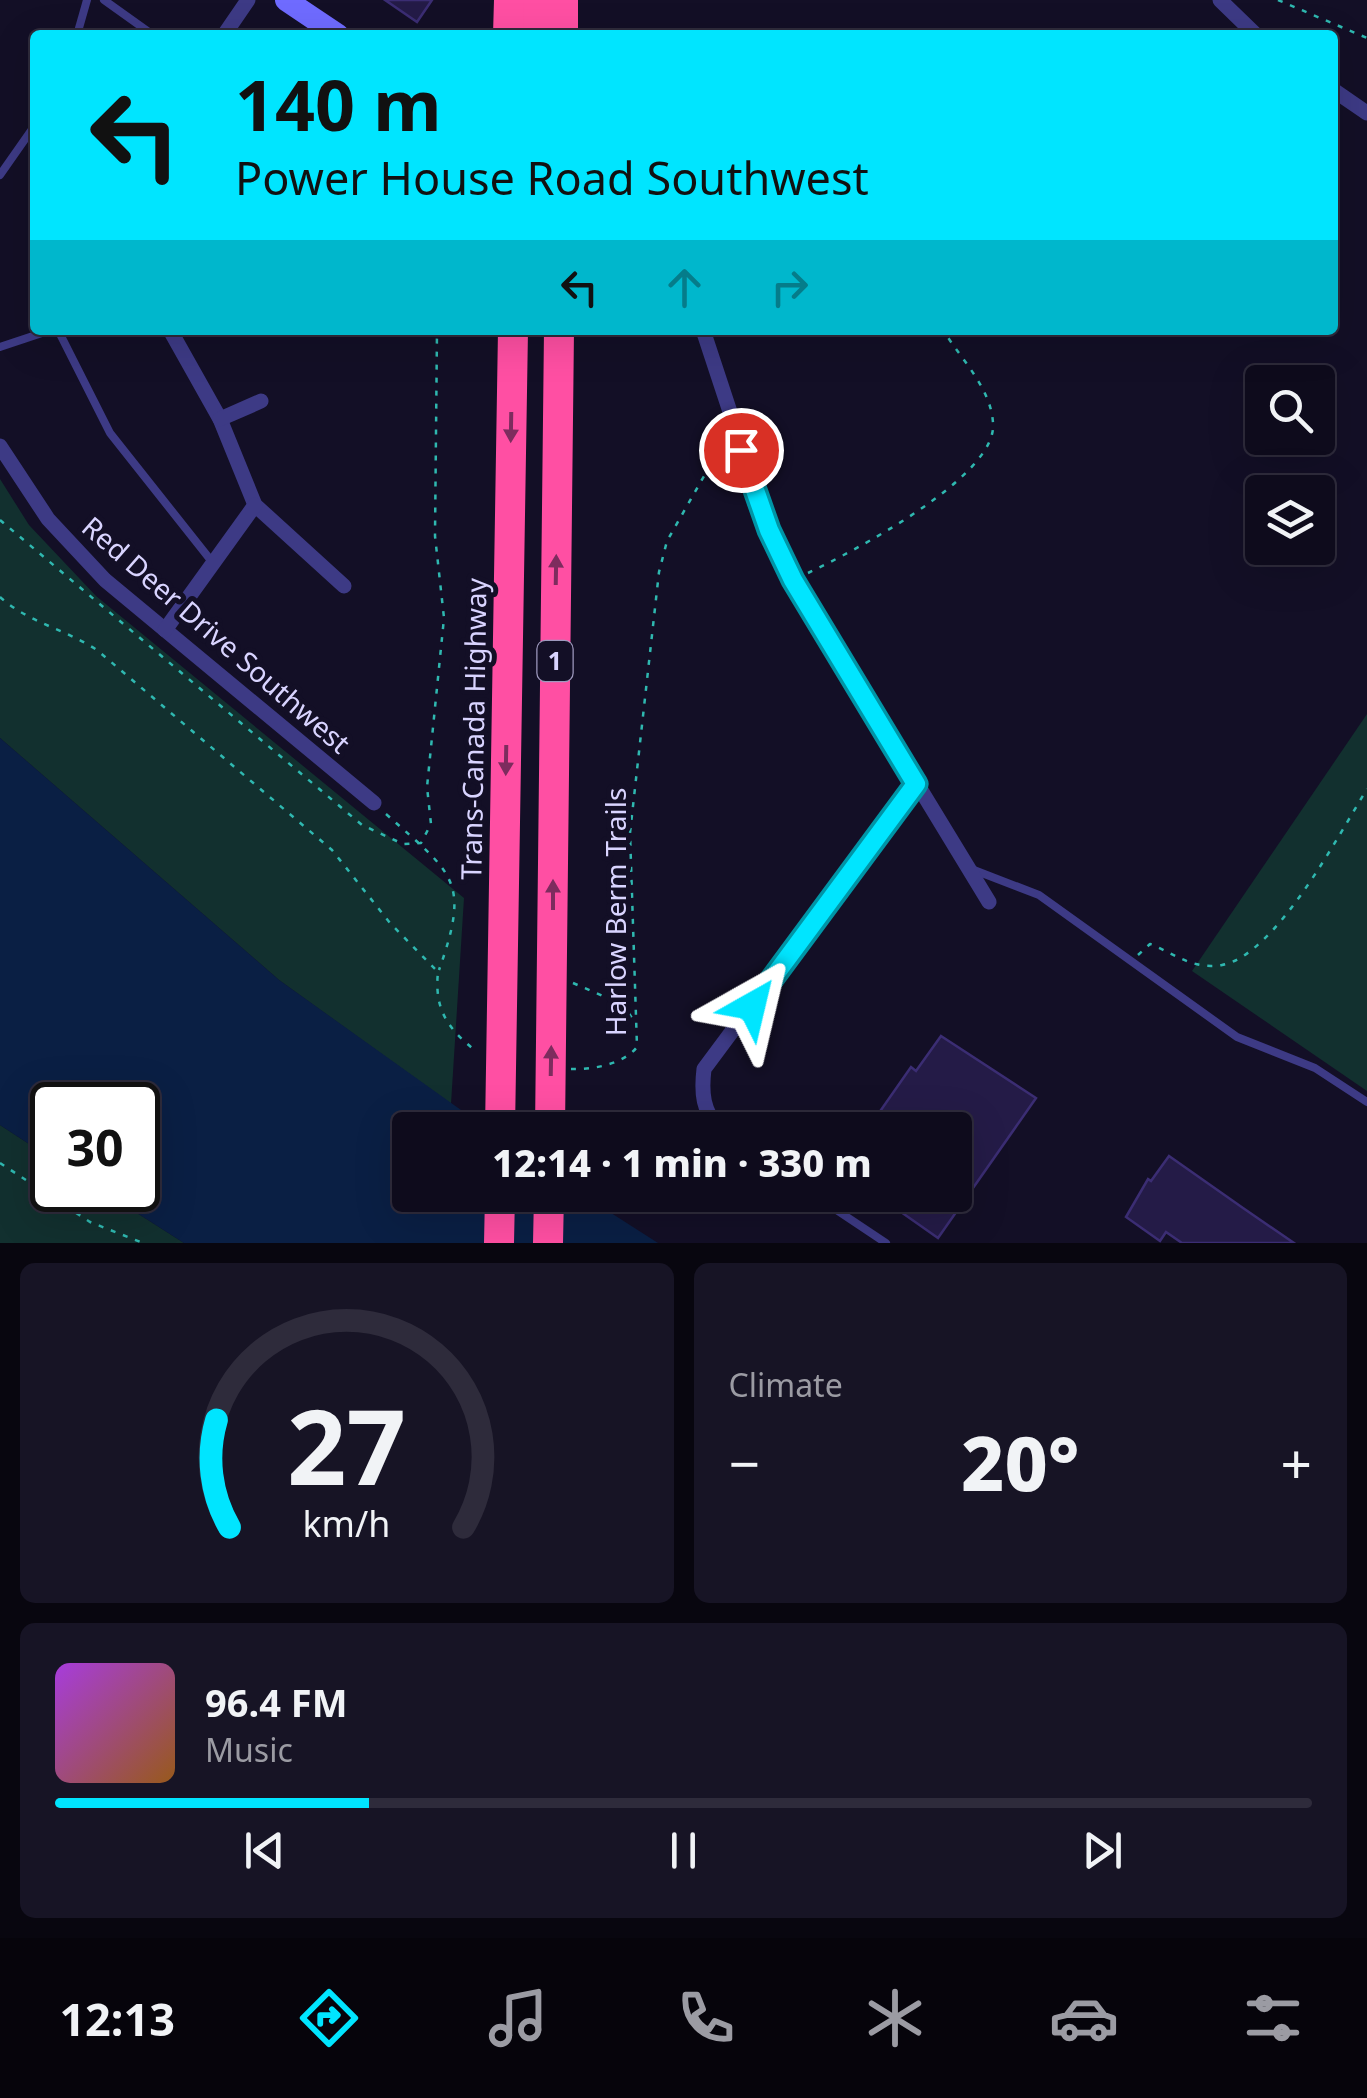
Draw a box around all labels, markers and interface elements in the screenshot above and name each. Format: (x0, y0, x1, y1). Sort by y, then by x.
text: 140 m (235, 56, 442, 152)
icon: left (70, 70, 200, 200)
text: Power House Road Southwest (235, 147, 869, 208)
icon: left (552, 260, 607, 315)
icon: ahead (657, 260, 712, 315)
icon: right (762, 260, 817, 315)
map controls (1245, 365, 1335, 565)
button: search (1245, 365, 1335, 455)
pin (699, 408, 784, 493)
one-way arrow (503, 412, 519, 444)
icon: arrive (714, 423, 769, 478)
button: layers (1245, 475, 1335, 565)
street label: Red Deer Drive Southwest (75, 507, 359, 761)
one-way arrow (548, 553, 564, 585)
street label: Trans-Canada Highway (451, 577, 495, 880)
road number: 1 (538, 641, 572, 681)
one-way arrow (498, 744, 514, 776)
street label: Harlow Berm Trails (596, 788, 634, 1036)
one-way arrow (545, 878, 561, 910)
position arrow (700, 954, 804, 1058)
one-way arrow (543, 1045, 559, 1077)
speed limit sign: 30 (30, 1082, 160, 1212)
text: 12:14 · 1 min · 330 m (492, 1136, 872, 1188)
text: Climate (729, 1363, 843, 1406)
text: 27 (287, 1374, 406, 1515)
text: 20° (961, 1411, 1079, 1513)
text: − (729, 1425, 760, 1500)
text: + (1281, 1425, 1312, 1500)
text: km/h (303, 1499, 391, 1547)
text: 96.4 FM (205, 1676, 347, 1728)
text: Music (205, 1728, 293, 1771)
icon: previous (237, 1823, 292, 1878)
icon: pause (656, 1823, 711, 1878)
icon: next (1075, 1823, 1130, 1878)
icon: directions (294, 1983, 364, 2053)
icon: music (483, 1983, 553, 2053)
icon: phone (671, 1983, 741, 2053)
icon: climate (860, 1983, 930, 2053)
icon: car (1049, 1983, 1119, 2053)
icon: filters (1238, 1983, 1308, 2053)
text: 12:13 (59, 1988, 175, 2049)

